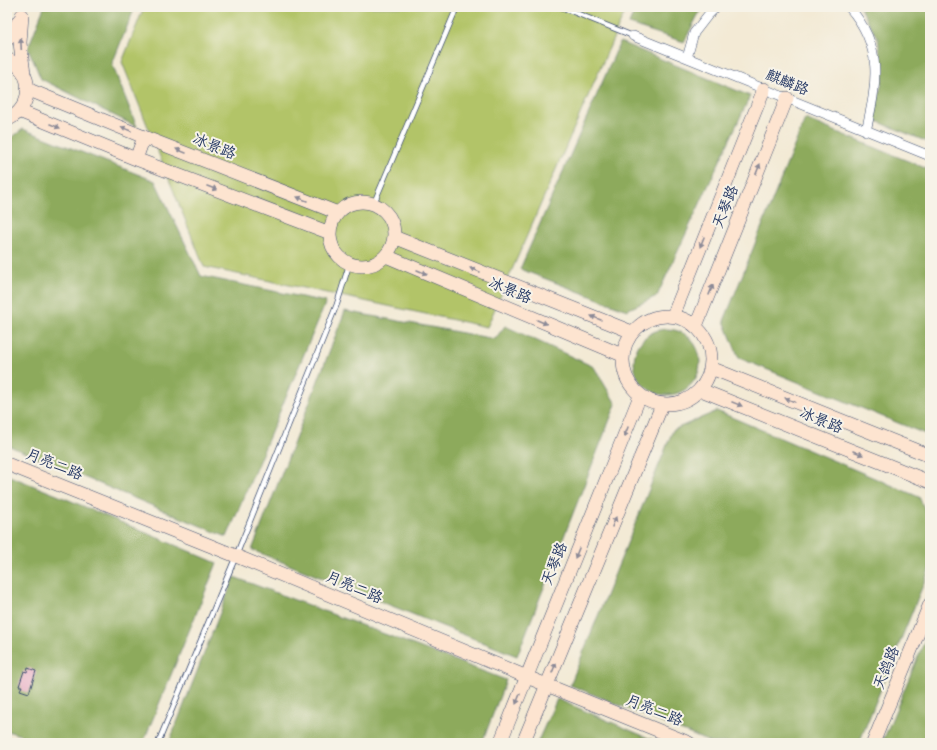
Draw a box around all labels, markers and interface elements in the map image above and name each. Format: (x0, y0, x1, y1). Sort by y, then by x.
one-way arrow (17, 38, 24, 50)
street label: 麒麟路 (762, 65, 812, 101)
one-way arrow (50, 123, 62, 129)
one-way arrow (120, 126, 132, 133)
street label: 冰景路 (189, 129, 239, 165)
one-way arrow (174, 148, 186, 154)
one-way arrow (756, 163, 762, 175)
street label: 天琴路 (708, 182, 744, 232)
one-way arrow (206, 185, 218, 191)
one-way arrow (295, 195, 307, 201)
one-way arrow (699, 237, 705, 249)
one-way arrow (469, 266, 481, 272)
one-way arrow (416, 269, 428, 275)
street label: 冰景路 (485, 273, 535, 309)
one-way arrow (708, 284, 714, 296)
one-way arrow (589, 314, 601, 320)
one-way arrow (536, 319, 548, 325)
one-way arrow (783, 396, 795, 402)
one-way arrow (732, 401, 743, 407)
street label: 冰景路 (796, 403, 846, 439)
one-way arrow (622, 427, 628, 439)
street label: 月亮二路 (22, 444, 86, 486)
one-way arrow (852, 450, 864, 456)
one-way arrow (611, 517, 617, 528)
street label: 天琴路 (537, 539, 573, 589)
one-way arrow (573, 547, 579, 559)
street label: 月亮二路 (322, 567, 386, 609)
street label: 天鸽路 (869, 643, 905, 693)
one-way arrow (551, 662, 557, 674)
street label: 月亮二路 (622, 690, 686, 732)
one-way arrow (514, 694, 520, 706)

